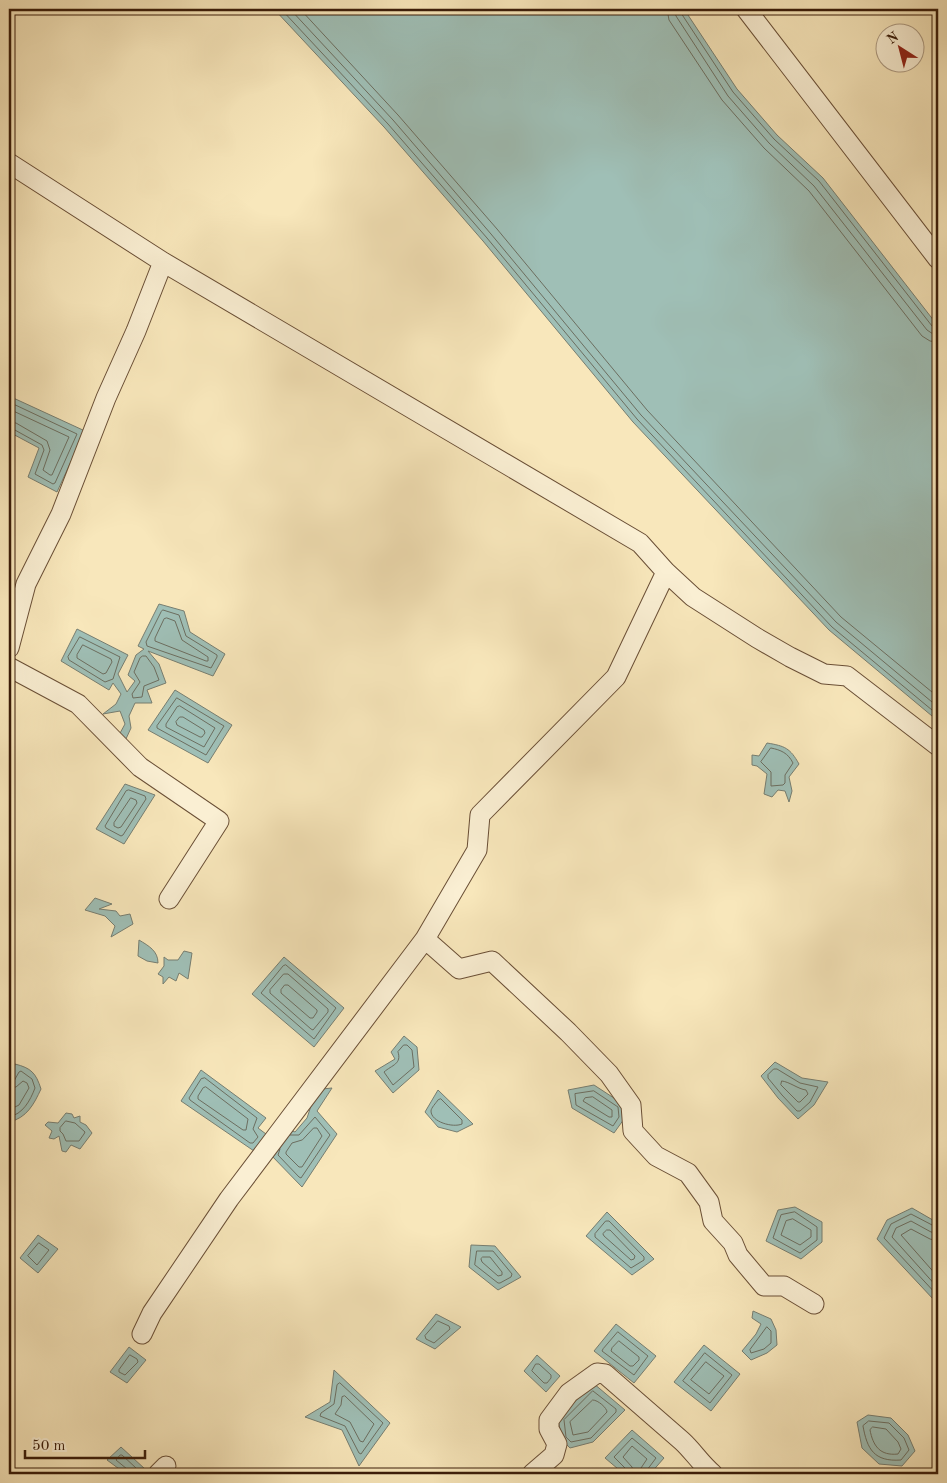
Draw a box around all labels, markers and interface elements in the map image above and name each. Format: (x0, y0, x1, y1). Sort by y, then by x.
north arrow (874, 22, 924, 72)
text: N (885, 29, 902, 47)
scale bar (25, 1428, 145, 1460)
text: 50 m (32, 1439, 66, 1454)

